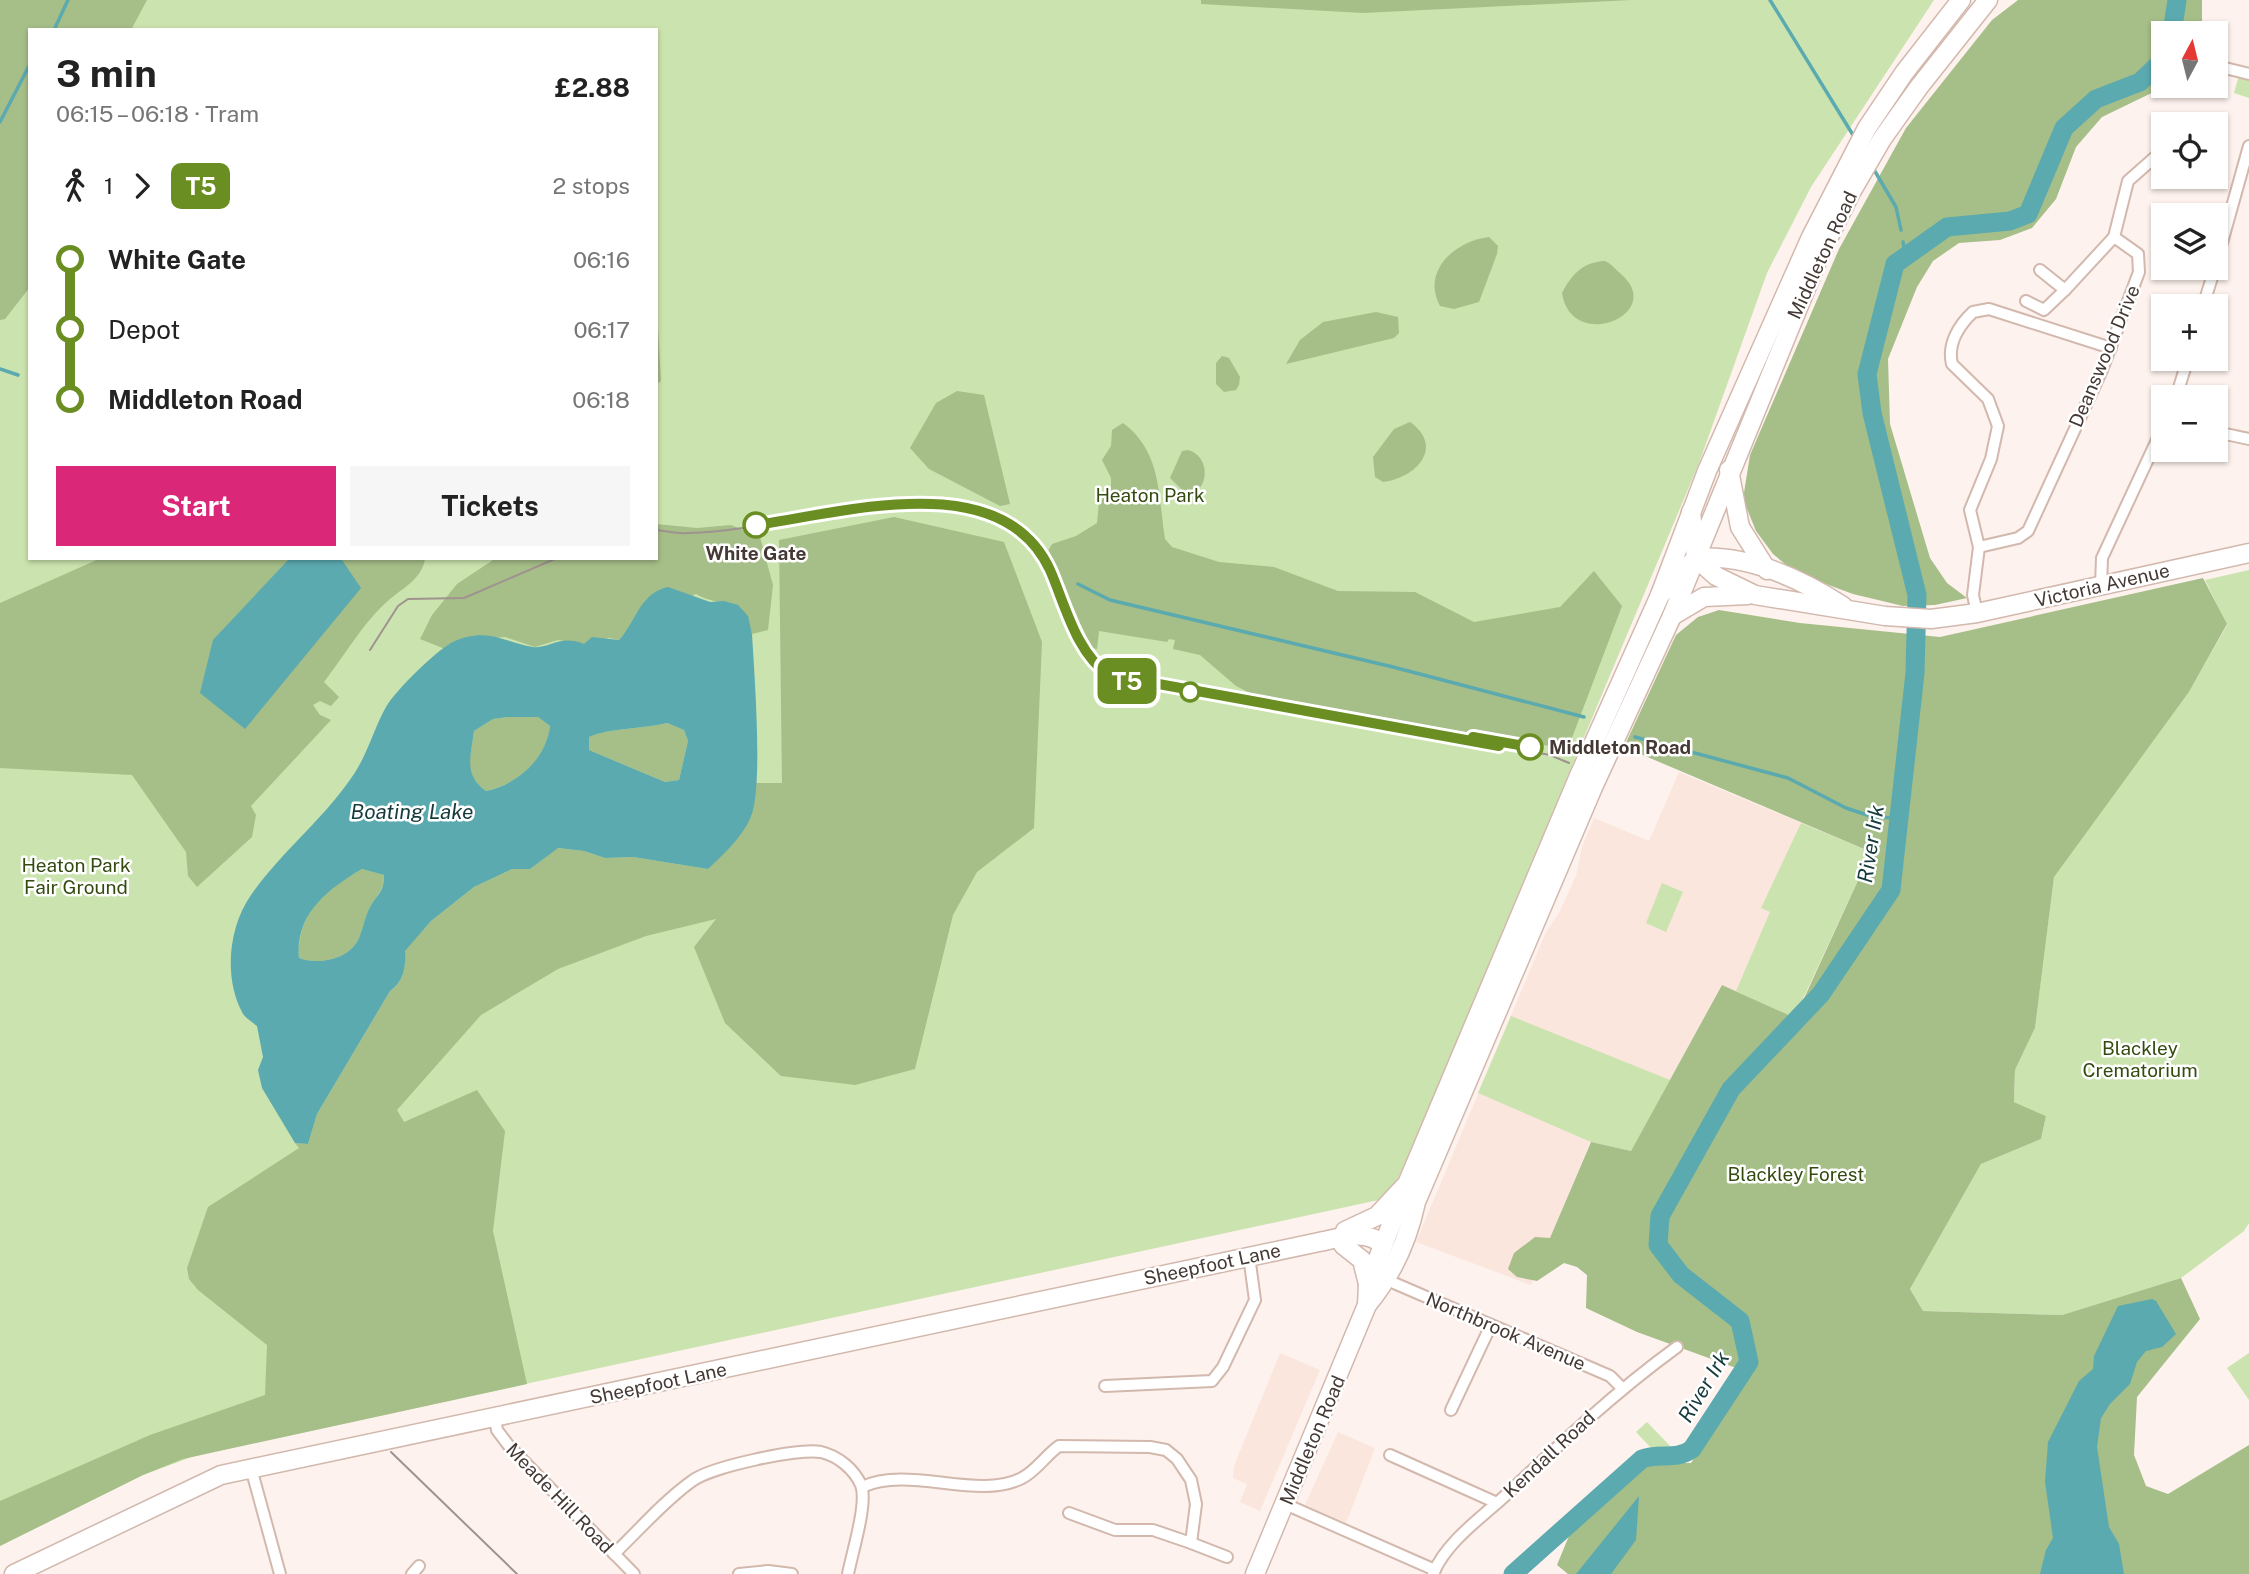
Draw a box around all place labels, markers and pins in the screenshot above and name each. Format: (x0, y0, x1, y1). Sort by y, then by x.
marker: White Gate (743, 512, 769, 538)
place label: White Gate (706, 542, 806, 564)
unlabelled marker (1180, 682, 1200, 702)
marker: Middleton Road (1517, 734, 1543, 760)
place label: Middleton Road (1549, 736, 1691, 758)

